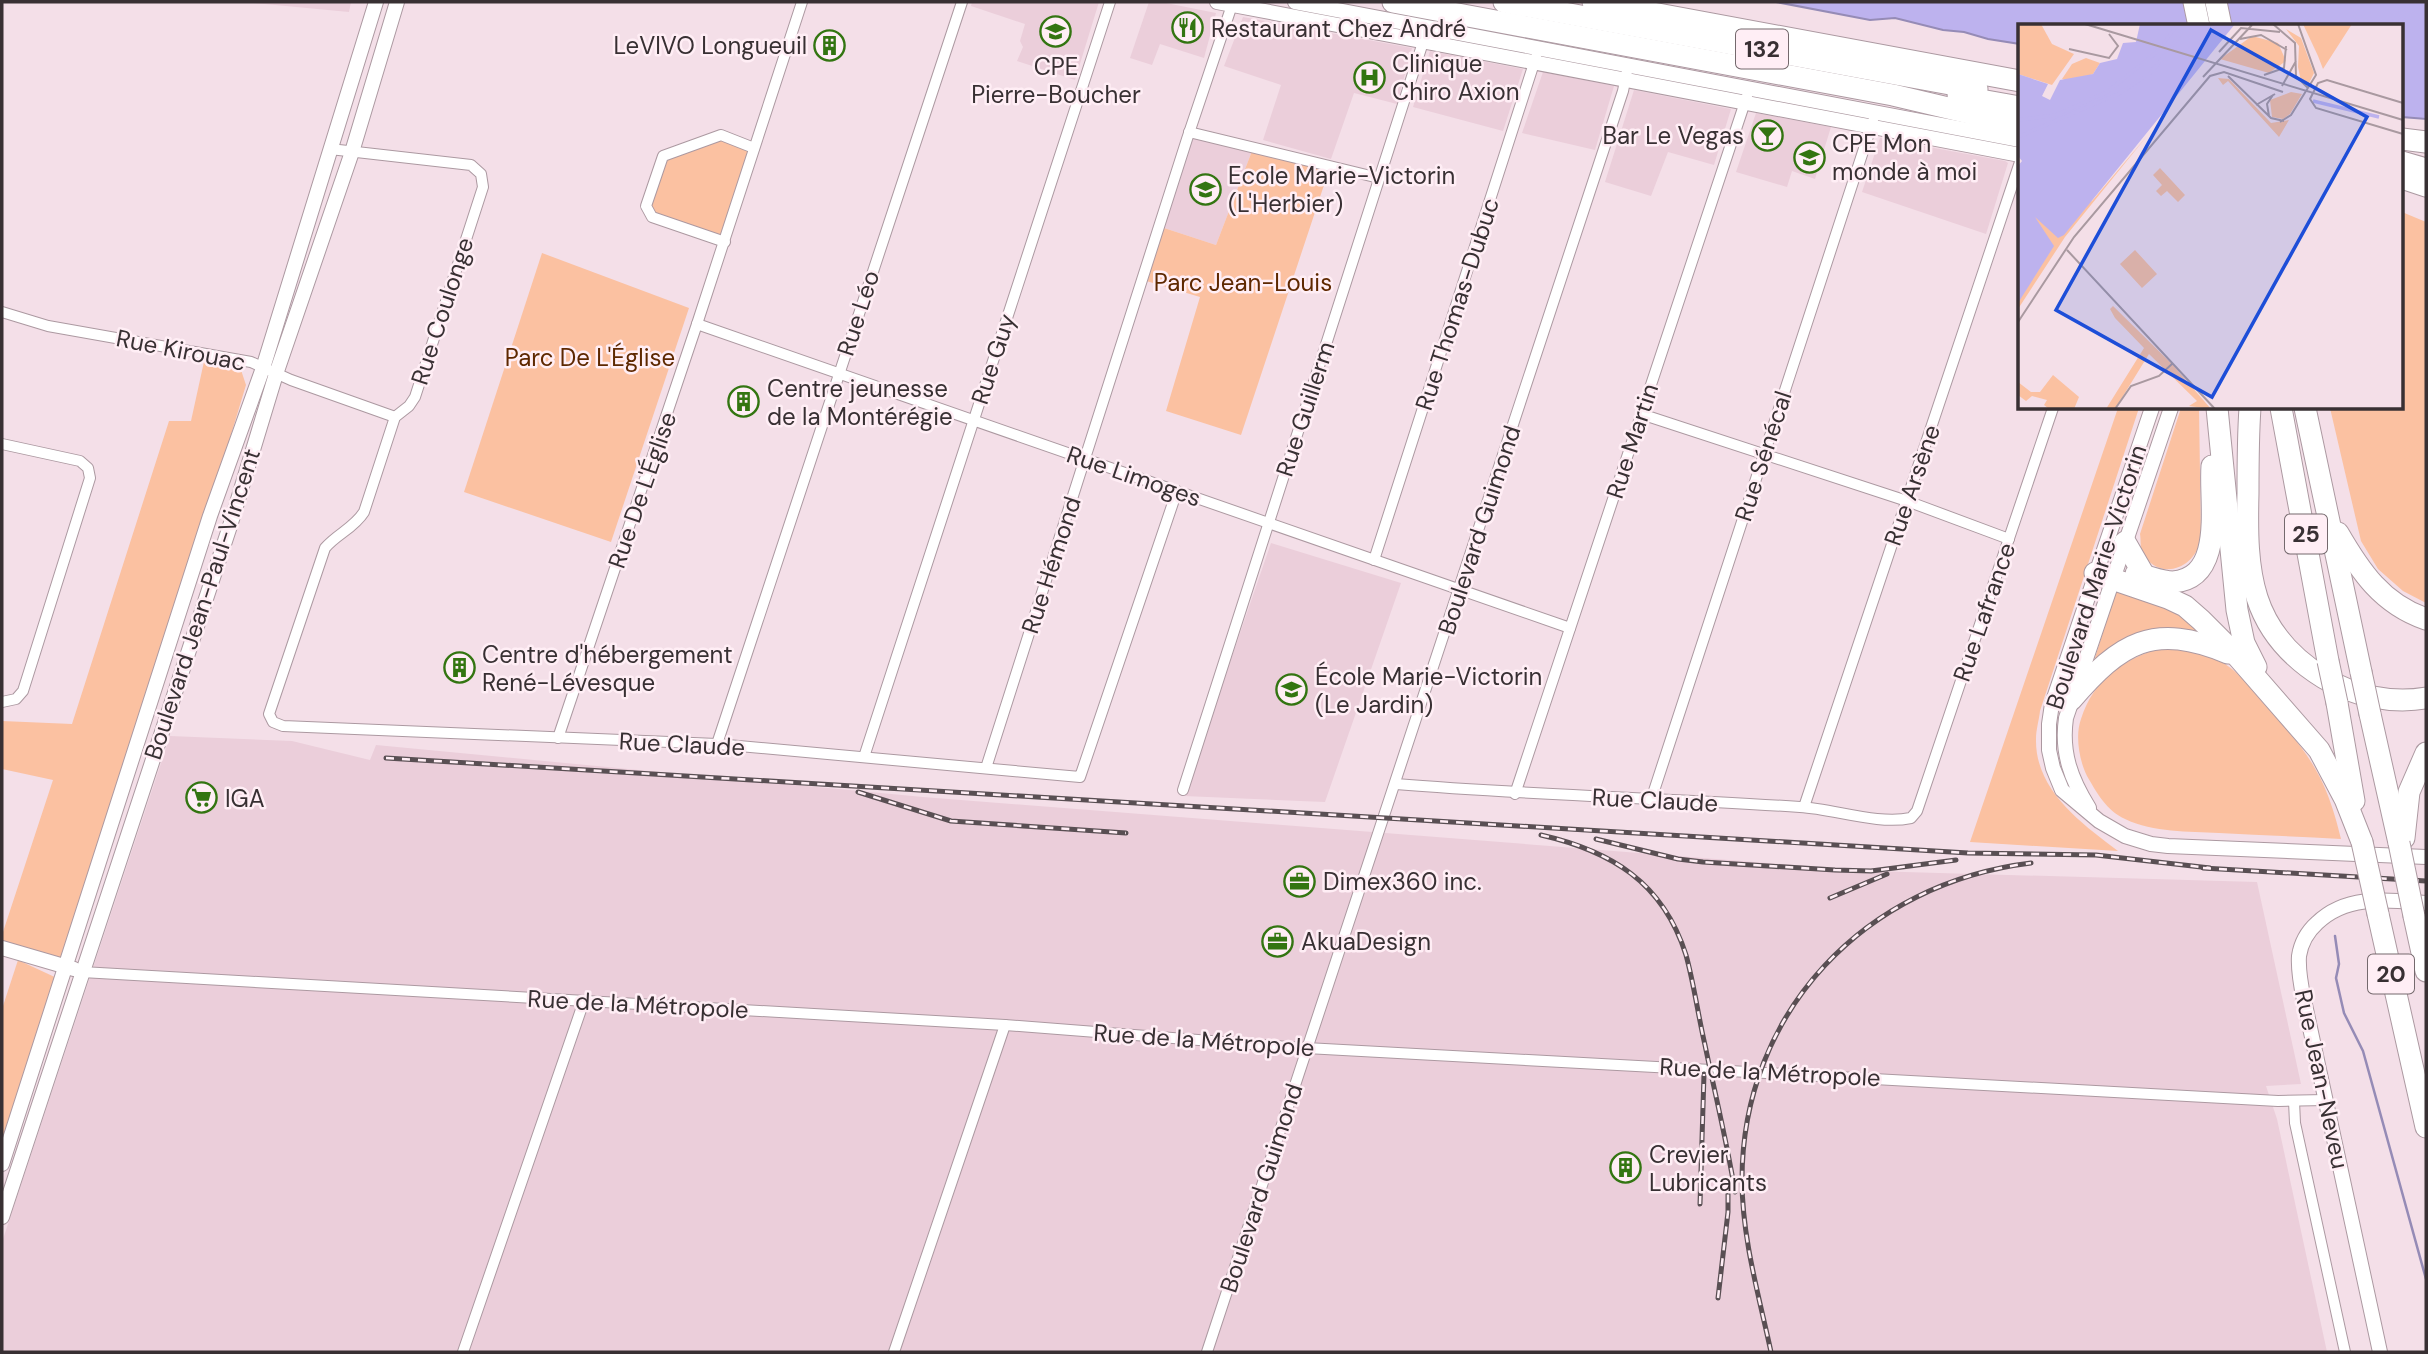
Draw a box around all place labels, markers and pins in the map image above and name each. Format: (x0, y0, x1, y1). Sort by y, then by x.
restaurant icon: Restaurant Chez André (1171, 11, 1205, 45)
place label: Restaurant Chez André (1211, 13, 1466, 44)
school or university icon: CPE Pierre-Boucher (1039, 15, 1073, 49)
building icon: LeVIVO Longueuil (813, 28, 847, 62)
place label: LeVIVO Longueuil (613, 30, 807, 61)
place label: Clinique Chiro Axion (1392, 48, 1519, 107)
place label: CPE Pierre-Boucher (971, 51, 1141, 110)
hospital icon: Clinique Chiro Axion (1352, 60, 1386, 94)
bar icon: Bar Le Vegas (1750, 118, 1784, 152)
place label: Bar Le Vegas (1602, 120, 1744, 151)
place label: CPE Mon monde à moi (1832, 128, 1977, 187)
school or university icon: CPE Mon monde à moi (1792, 140, 1826, 174)
place label: Ecole Marie-Victorin (L'Herbier) (1228, 160, 1455, 219)
school or university icon: Ecole Marie-Victorin (L'Herbier) (1188, 172, 1222, 206)
place label: Centre jeunesse de la Montérégie (767, 373, 953, 432)
building icon: Centre jeunesse de la Montérégie (727, 385, 761, 419)
place label: Centre d'hébergement René-Lévesque (482, 639, 733, 698)
building icon: Centre d'hébergement René-Lévesque (442, 651, 476, 685)
place label: École Marie-Victorin (Le Jardin) (1315, 661, 1542, 720)
school or university icon: École Marie-Victorin (Le Jardin) (1275, 673, 1309, 707)
supermarket icon: IGA (185, 781, 219, 815)
place label: IGA (225, 783, 265, 814)
office icon: Dimex360 inc. (1283, 864, 1317, 898)
place label: Dimex360 inc. (1323, 866, 1482, 897)
office icon: AkuaDesign (1261, 924, 1295, 958)
place label: AkuaDesign (1301, 926, 1431, 957)
place label: Crevier Lubricants (1649, 1139, 1767, 1198)
building icon: Crevier Lubricants (1609, 1151, 1643, 1185)

